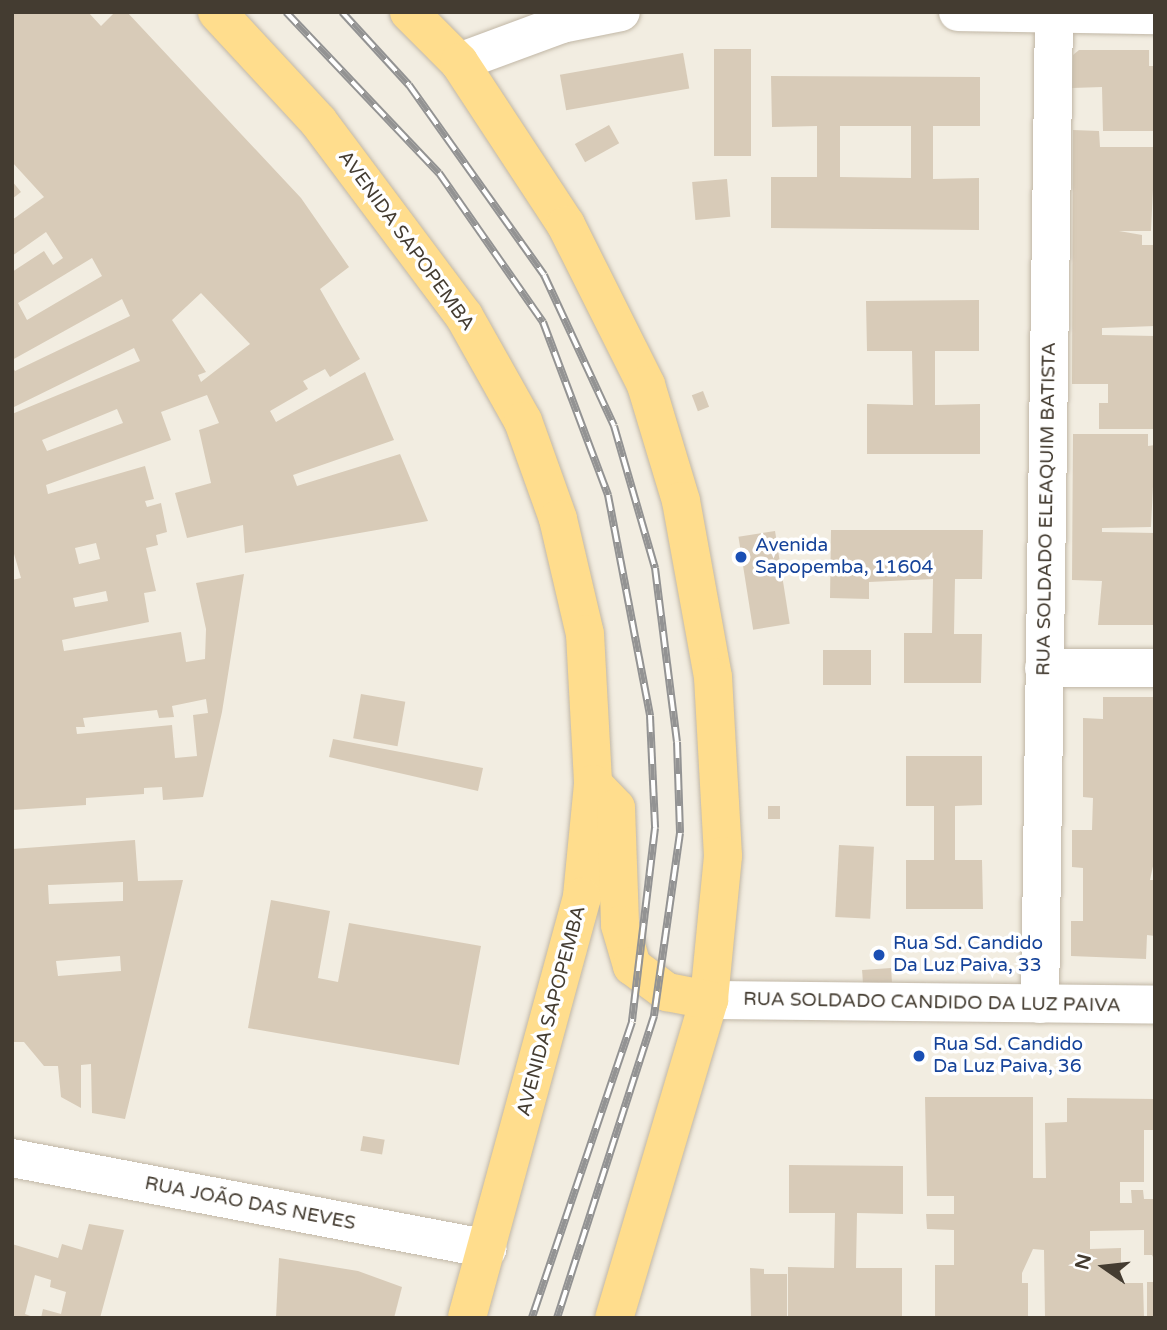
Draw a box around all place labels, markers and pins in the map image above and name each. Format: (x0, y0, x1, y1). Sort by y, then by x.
place label: Avenida Sapopemba, 11604 (755, 535, 933, 579)
marker: Avenida Sapopemba, 11604 (733, 549, 749, 565)
place label: Rua Sd. Candido Da Luz Paiva, 33 (893, 933, 1043, 977)
marker: Rua Sd. Candido Da Luz Paiva, 33 (871, 947, 887, 963)
place label: Rua Sd. Candido Da Luz Paiva, 36 (933, 1034, 1083, 1078)
marker: Rua Sd. Candido Da Luz Paiva, 36 (911, 1048, 927, 1064)

